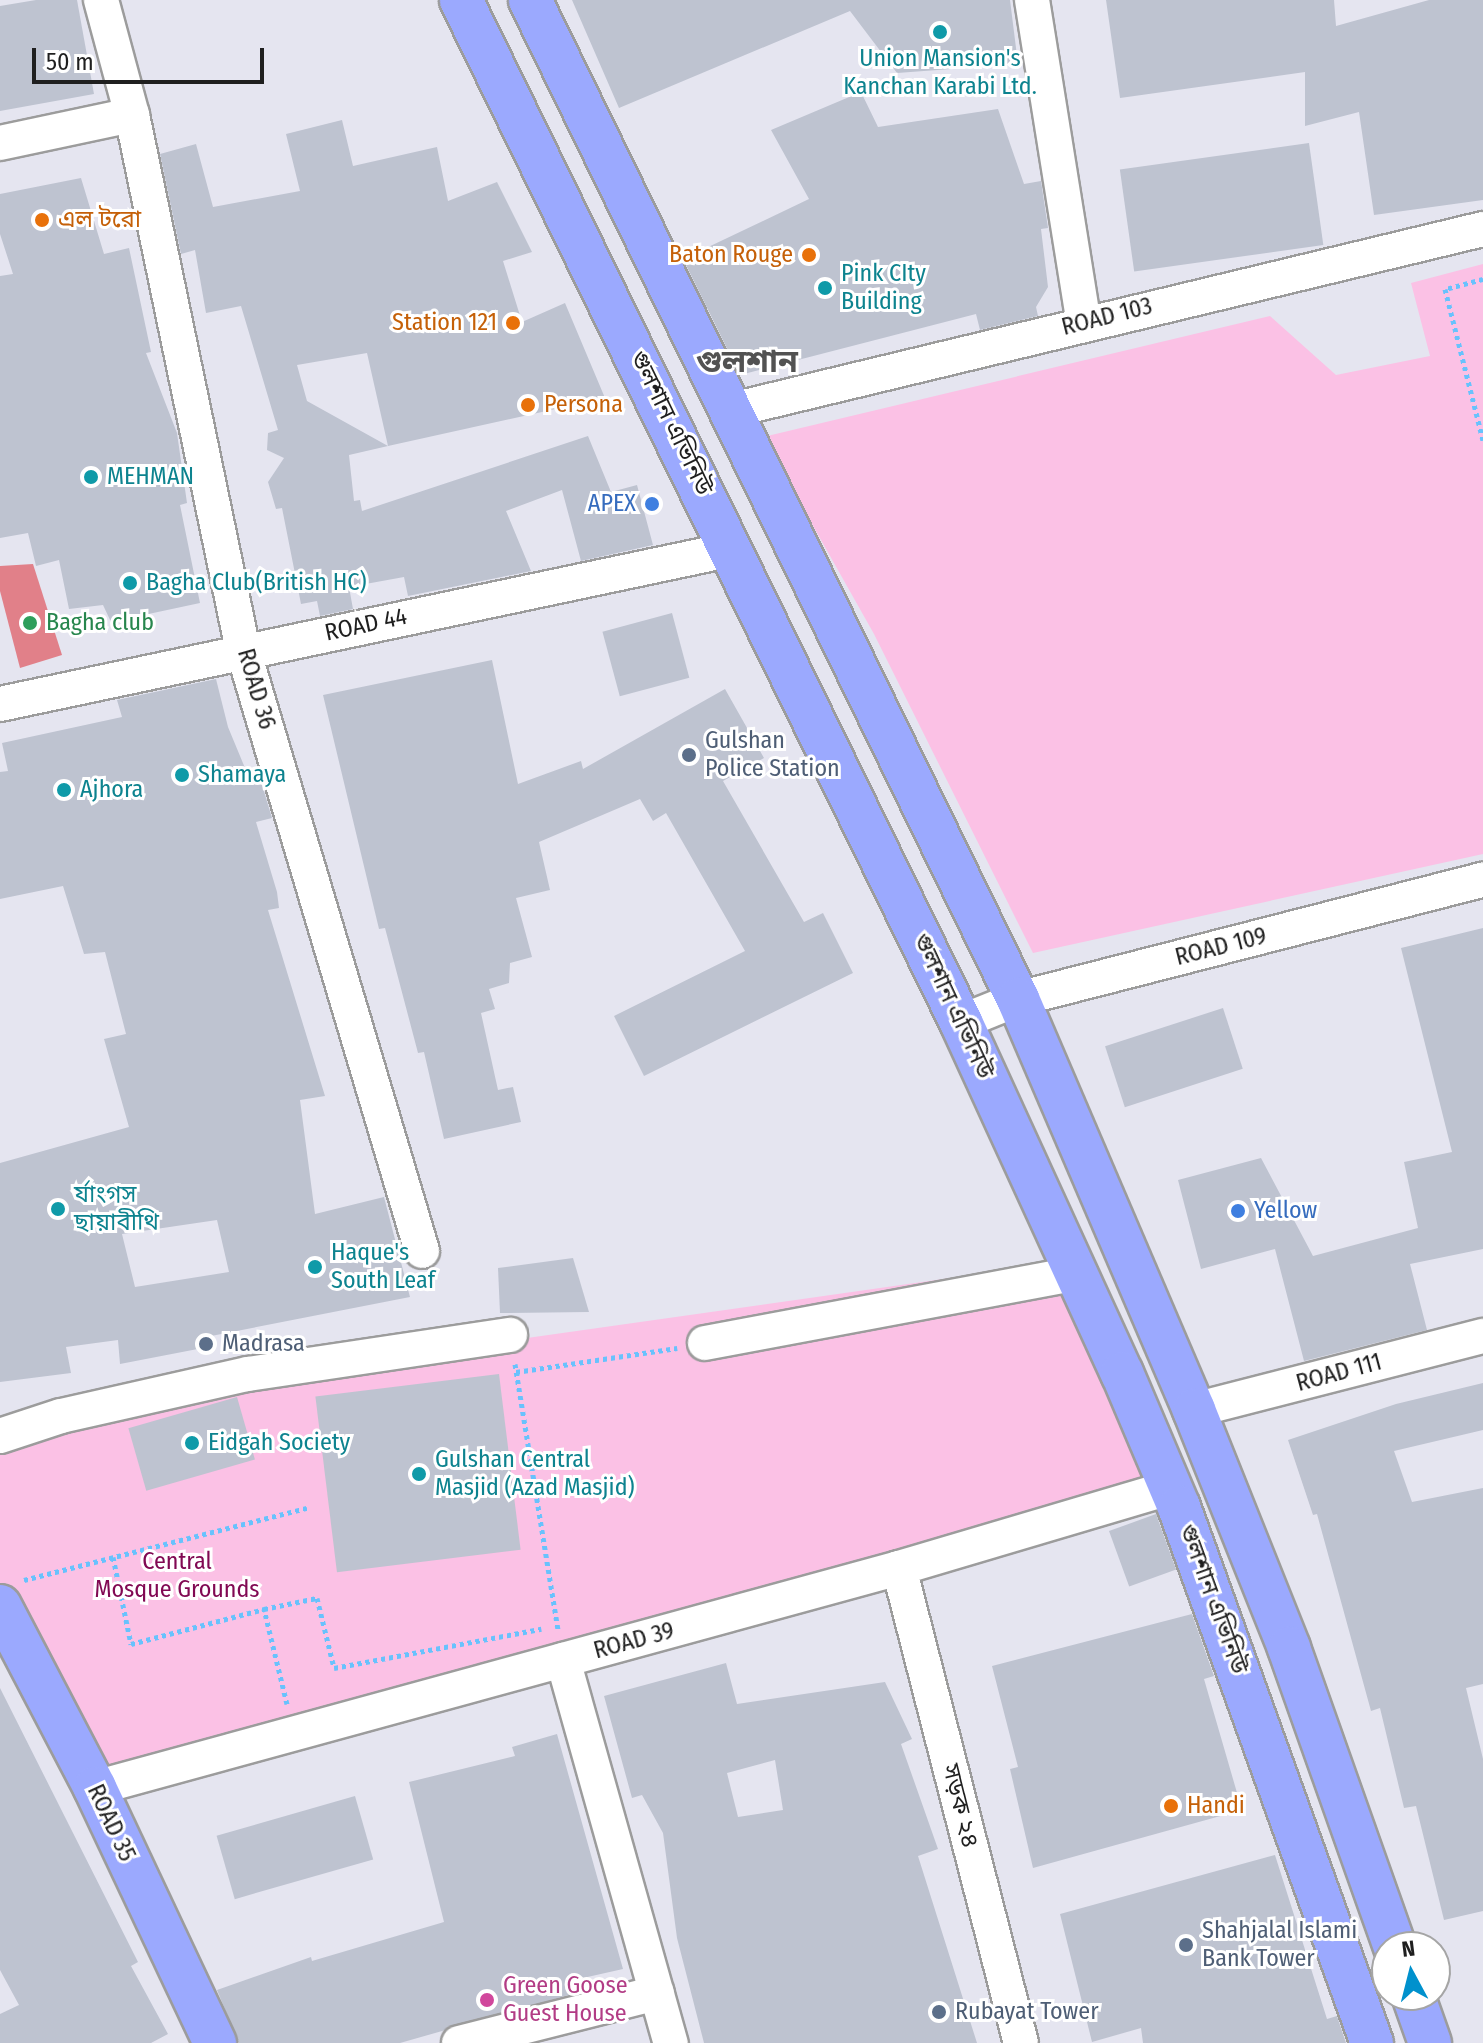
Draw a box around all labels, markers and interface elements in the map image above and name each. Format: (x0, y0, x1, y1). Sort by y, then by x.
marker: Union Mansion's Kanchan Karabi Ltd. (931, 23, 949, 41)
scale bar (36, 32, 268, 82)
place label: Union Mansion's Kanchan Karabi Ltd. (843, 45, 1037, 101)
text: 50 m (46, 48, 94, 76)
place label: এল ‌টরো (58, 206, 141, 234)
marker: এল ‌টরো (33, 211, 51, 229)
place label: Baton Rouge (669, 241, 793, 269)
marker: Baton Rouge (800, 246, 818, 264)
place label: Pink CIty Building (841, 260, 926, 316)
marker: Pink CIty Building (816, 279, 834, 297)
street label: ROAD 103 (1059, 292, 1155, 342)
place label: Station 121 (392, 309, 497, 337)
marker: Station 121 (504, 314, 522, 332)
district label: গুলশান (696, 342, 798, 380)
street label: গুলশান এভিনিউ (624, 346, 718, 500)
place label: Persona (544, 391, 623, 419)
marker: Persona (519, 396, 537, 414)
place label: MEHMAN (107, 463, 194, 491)
marker: MEHMAN (82, 468, 100, 486)
place label: APEX (588, 490, 636, 518)
marker: APEX (643, 495, 661, 513)
place label: Bagha Club(British HC) (146, 569, 366, 597)
marker: Bagha Club(British HC) (121, 574, 139, 592)
street label: ROAD 44 (322, 602, 410, 648)
place label: Bagha club (46, 609, 154, 637)
marker: Bagha club (21, 614, 39, 632)
street label: ROAD 36 (231, 645, 281, 733)
place label: Gulshan Police Station (705, 727, 840, 783)
marker: Gulshan Police Station (680, 746, 698, 764)
place label: Shamaya (198, 761, 286, 789)
marker: Shamaya (173, 766, 191, 784)
place label: Ajhora (80, 776, 143, 804)
marker: Ajhora (55, 781, 73, 799)
street label: ROAD 109 (1172, 922, 1270, 972)
street label: গুলশান এভিনিউ (907, 929, 999, 1083)
place label: র্যাংগস ছায়াবীথি (74, 1181, 159, 1237)
place label: Yellow (1254, 1197, 1317, 1225)
marker: র্যাংগস ছায়াবীথি (49, 1200, 67, 1218)
marker: Yellow (1229, 1202, 1247, 1220)
place label: Haque's South Leaf (331, 1239, 435, 1295)
marker: Haque's South Leaf (306, 1258, 324, 1276)
place label: Madrasa (222, 1330, 305, 1358)
marker: Madrasa (197, 1335, 215, 1353)
street label: ROAD 111 (1293, 1348, 1385, 1398)
place label: Eidgah Society (208, 1429, 350, 1457)
marker: Eidgah Society (183, 1434, 201, 1452)
place label: Gulshan Central Masjid (Azad Masjid) (435, 1446, 635, 1502)
marker: Gulshan Central Masjid (Azad Masjid) (410, 1465, 428, 1483)
street label: গুলশান এভিনিউ (1173, 1520, 1253, 1678)
park label: Central Mosque Grounds (94, 1548, 260, 1604)
street label: ROAD 39 (591, 1616, 677, 1666)
street label: সড়ক ২৪ (936, 1761, 984, 1851)
street label: ROAD 35 (81, 1780, 141, 1866)
place label: Handi (1187, 1792, 1245, 1820)
marker: Handi (1162, 1797, 1180, 1815)
place label: Shahjalal Islami Bank Tower (1202, 1917, 1357, 1973)
north arrow (1371, 1931, 1451, 2011)
text: N (1400, 1934, 1416, 1963)
marker: Shahjalal Islami Bank Tower (1177, 1936, 1195, 1954)
place label: Green Goose Guest House (503, 1972, 628, 2028)
marker: Green Goose Guest House (478, 1991, 496, 2009)
place label: Rubayat Tower (955, 1998, 1099, 2026)
marker: Rubayat Tower (930, 2003, 948, 2021)

